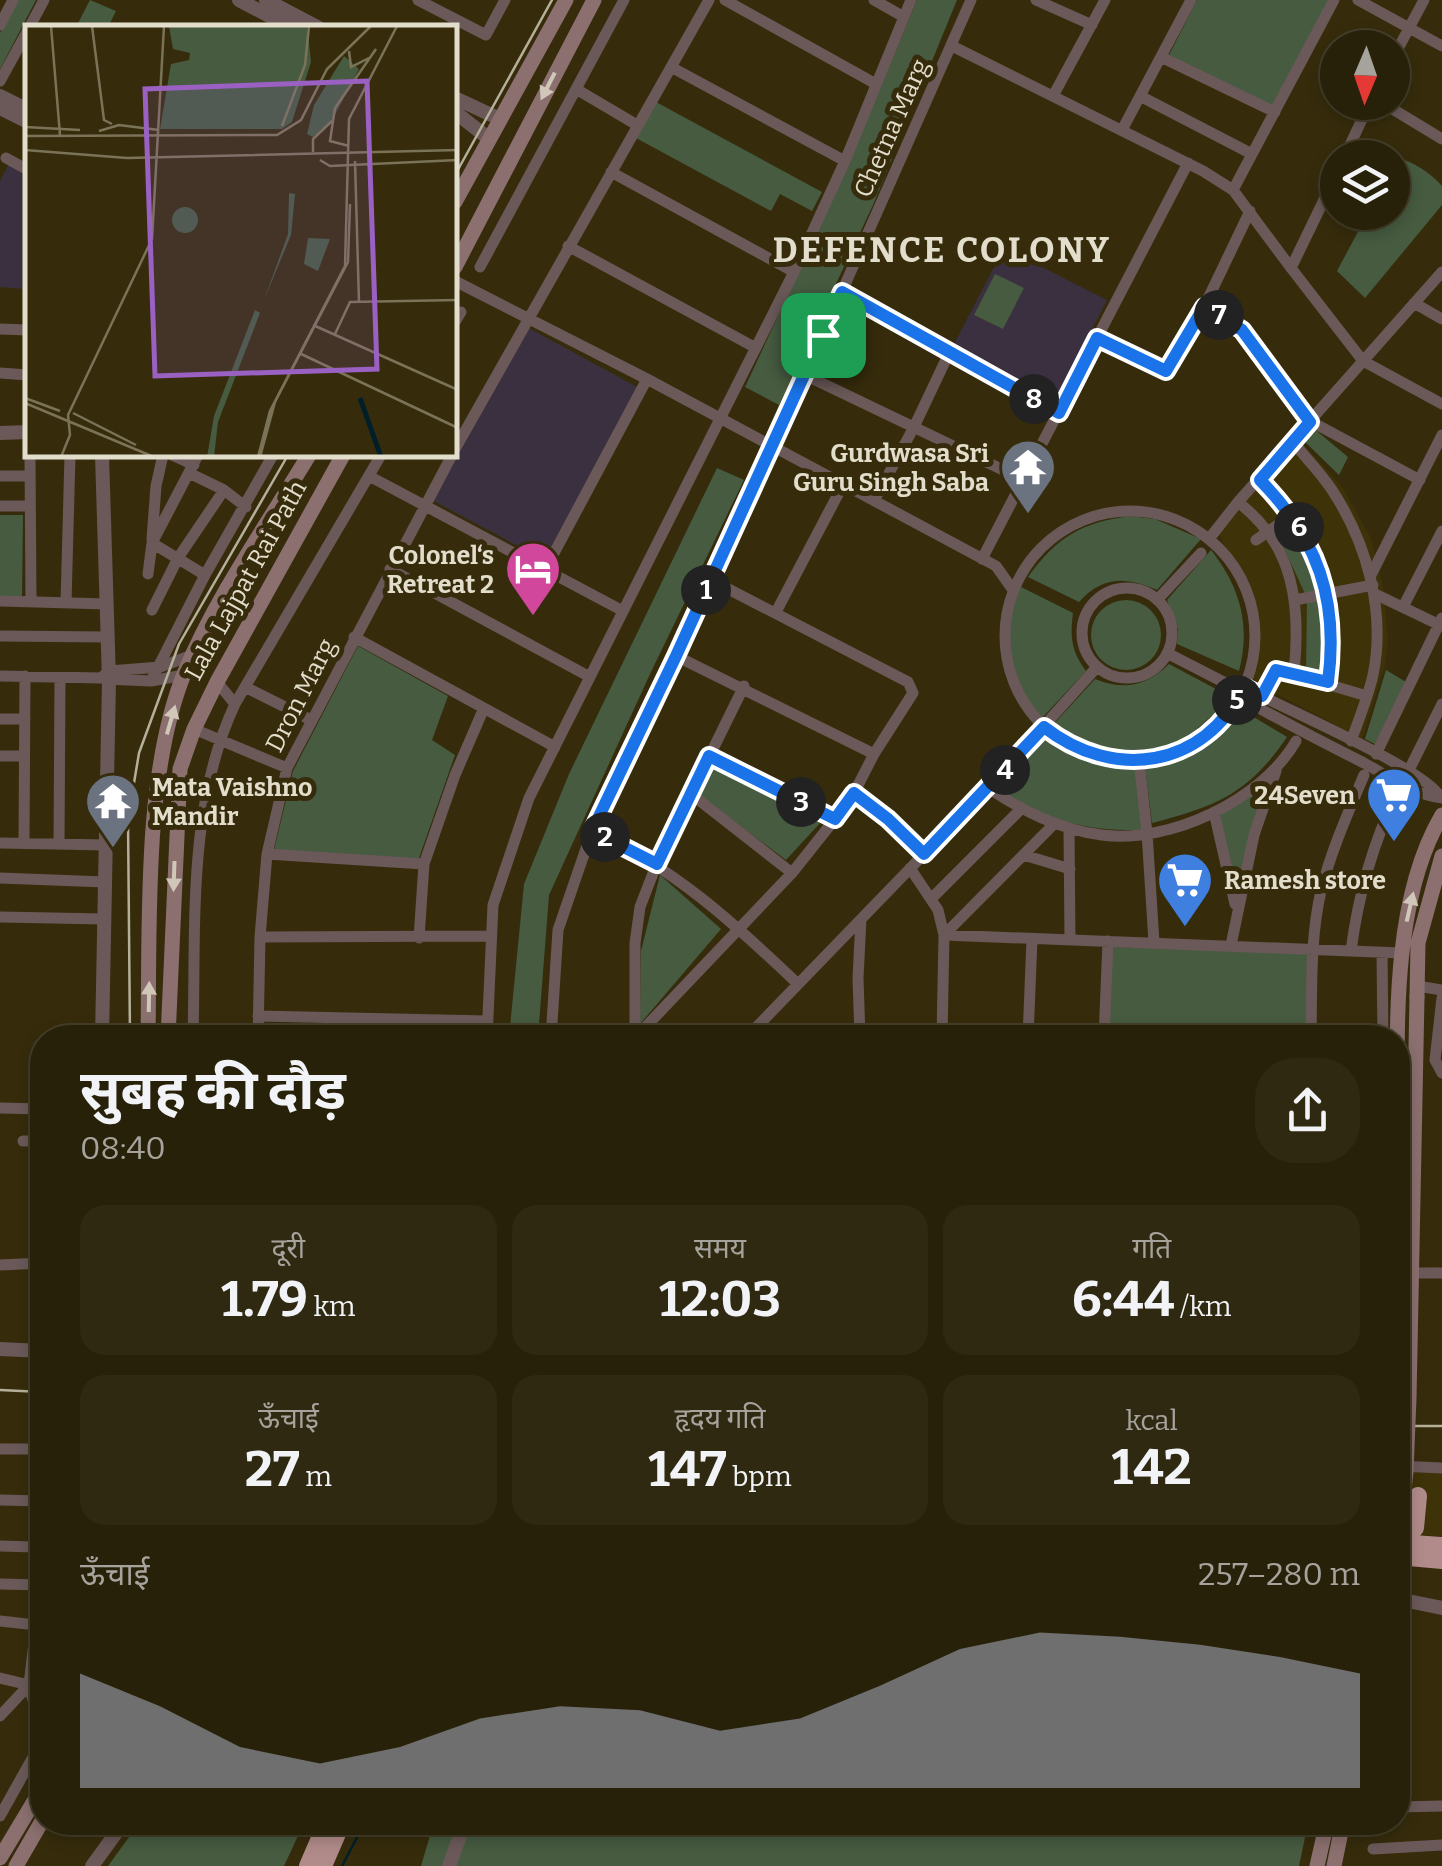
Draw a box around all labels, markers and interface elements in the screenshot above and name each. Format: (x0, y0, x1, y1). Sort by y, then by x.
inset map (25, 25, 458, 458)
north arrow (1320, 30, 1410, 120)
map controls (1320, 30, 1410, 230)
street label: Chetna Marg (848, 55, 936, 202)
one-way arrow (540, 72, 557, 101)
button: layers (1320, 140, 1410, 230)
district label: DEFENCE COLONY (773, 229, 1111, 271)
pin: 7 (1194, 290, 1244, 340)
pin (781, 293, 866, 378)
text: 7 (1211, 298, 1227, 331)
icon: arrive (796, 308, 851, 363)
pin: 8 (1009, 374, 1059, 424)
text: 8 (1026, 382, 1042, 415)
temple icon: Gurdwasa Sri Guru Singh Saba (998, 437, 1058, 516)
place label: Gurdwasa Sri Guru Singh Saba (793, 439, 989, 498)
street label: Lala Lajpat Rai Path (179, 475, 313, 686)
pin: 6 (1274, 502, 1324, 552)
text: 6 (1291, 510, 1307, 543)
hotel icon: Colonel‘s Retreat 2 (503, 539, 563, 618)
place label: Colonel‘s Retreat 2 (387, 541, 494, 600)
pin: 1 (681, 565, 731, 615)
text: 1 (700, 573, 712, 606)
street label: Dron Marg (260, 634, 342, 757)
pin: 5 (1212, 675, 1262, 725)
text: 5 (1229, 683, 1245, 716)
one-way arrow (164, 704, 179, 735)
pin: 4 (980, 745, 1030, 795)
text: 4 (996, 753, 1014, 786)
supermarket icon: 24Seven (1364, 765, 1424, 844)
temple icon: Mata Vaishno Mandir (83, 771, 143, 850)
place label: Mata Vaishno Mandir (152, 773, 312, 832)
pin: 3 (776, 777, 826, 827)
place label: 24Seven (1254, 781, 1355, 811)
text: 3 (793, 785, 809, 818)
pin: 2 (580, 812, 630, 862)
text: 2 (597, 820, 613, 853)
supermarket icon: Ramesh store (1155, 850, 1215, 929)
one-way arrow (165, 861, 181, 893)
place label: Ramesh store (1224, 866, 1386, 896)
one-way arrow (1403, 891, 1418, 922)
one-way arrow (142, 980, 158, 1012)
text: सुबह की दौड़ (80, 1058, 346, 1124)
button: share (1255, 1058, 1360, 1163)
text: 08:40 (80, 1129, 166, 1167)
text: दूरी (272, 1232, 305, 1265)
text: समय (694, 1232, 746, 1265)
text: गति (1132, 1232, 1171, 1265)
text: 1.79 (221, 1269, 308, 1329)
text: 12:03 (659, 1269, 781, 1329)
text: 6:44 (1072, 1269, 1175, 1329)
text: km (308, 1290, 356, 1323)
text: /km (1175, 1290, 1231, 1323)
text: ऊँचाई (258, 1402, 319, 1435)
text: हृदय गति (674, 1402, 766, 1435)
text: kcal (1126, 1404, 1178, 1437)
text: 142 (1112, 1437, 1192, 1497)
text: 27 (245, 1439, 300, 1499)
text: 147 (648, 1439, 727, 1499)
text: m (300, 1460, 332, 1493)
text: bpm (727, 1460, 792, 1493)
text: ऊँचाई (80, 1555, 149, 1593)
text: 257–280 m (1198, 1555, 1360, 1593)

